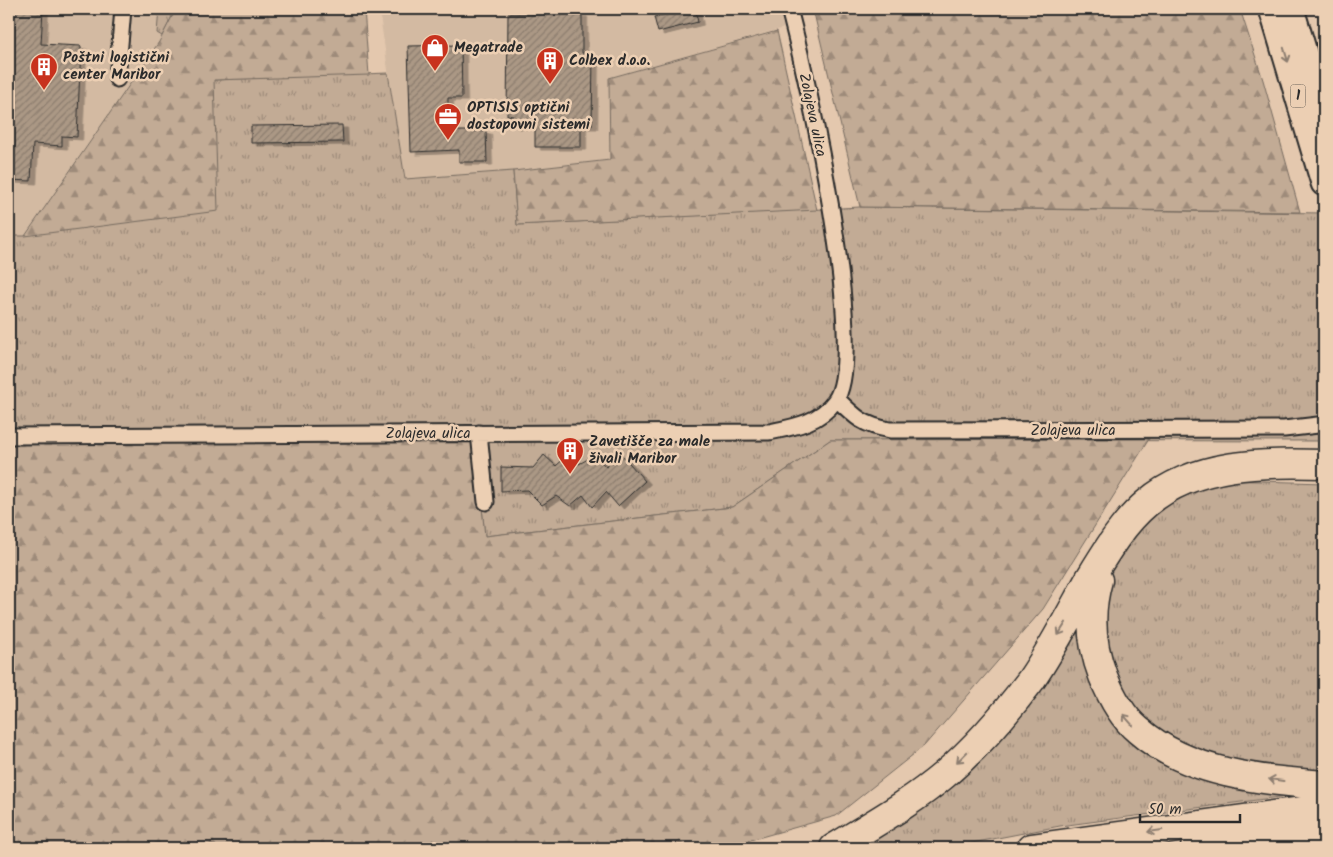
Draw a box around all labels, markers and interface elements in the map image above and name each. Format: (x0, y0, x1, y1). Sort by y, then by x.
shop icon: Megatrade (420, 33, 450, 72)
place label: Megatrade (454, 36, 523, 60)
place label: Poštni logistični center Maribor (63, 46, 170, 87)
building icon: Colbex d.o.o. (535, 46, 565, 85)
one-way arrow (1282, 47, 1292, 63)
place label: Colbex d.o.o. (569, 49, 650, 73)
building icon: Poštni logistični center Maribor (29, 52, 59, 91)
street label: Zolajeva ulica (791, 71, 833, 159)
road number: 1 (1290, 84, 1306, 108)
place label: OPTISIS optični dostopovni sistemi (467, 96, 591, 137)
office icon: OPTISIS optični dostopovni sistemi (433, 102, 463, 141)
street label: Zolajeva ulica (1031, 419, 1115, 443)
street label: Zolajeva ulica (386, 422, 470, 446)
place label: Zavetišče za male živali Maribor (589, 430, 711, 471)
building icon: Zavetišče za male živali Maribor (555, 436, 585, 475)
one-way arrow (1056, 621, 1066, 635)
one-way arrow (1123, 714, 1134, 727)
one-way arrow (957, 750, 969, 762)
one-way arrow (1268, 775, 1284, 785)
scale bar (1140, 792, 1240, 824)
text: 50 m (1148, 798, 1182, 822)
one-way arrow (1147, 826, 1163, 836)

